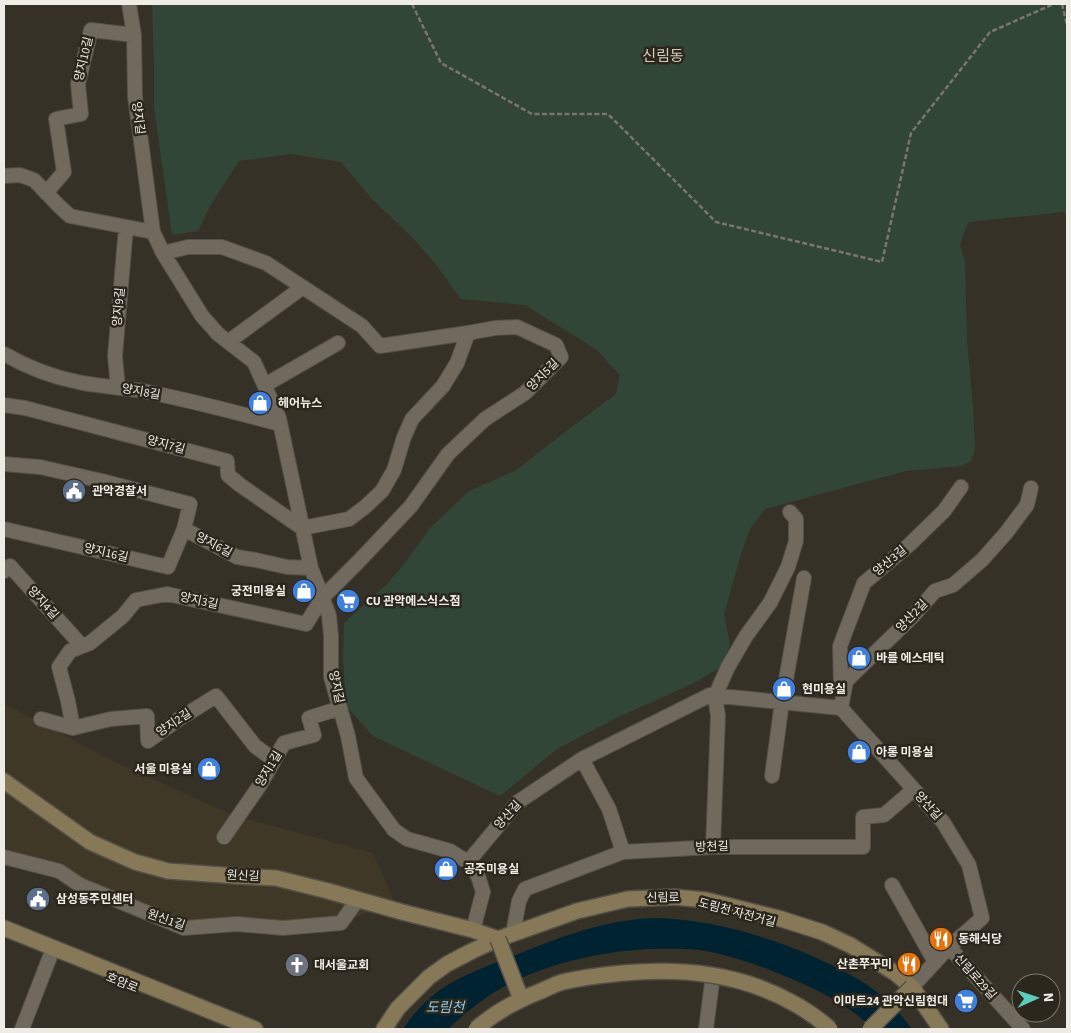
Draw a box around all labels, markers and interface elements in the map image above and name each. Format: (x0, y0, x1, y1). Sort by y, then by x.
street label: 양지10길 (71, 35, 97, 83)
district label: 신림동 (642, 46, 684, 67)
street label: 양지길 (128, 101, 148, 135)
street label: 양지9길 (109, 287, 129, 327)
street label: 양지5길 (523, 355, 563, 395)
street label: 양지8길 (120, 380, 162, 404)
shop icon: 헤어뉴스 (247, 390, 273, 416)
place label: 헤어뉴스 (278, 395, 322, 412)
street label: 양지7길 (145, 432, 187, 458)
public building icon: 관악경찰서 (61, 478, 87, 504)
place label: 관악경찰서 (92, 483, 147, 500)
street label: 양지6길 (193, 528, 235, 562)
street label: 양지16길 (82, 540, 130, 566)
street label: 양산3길 (870, 542, 910, 580)
shop icon: 궁전미용실 (291, 578, 317, 604)
street label: 양지4길 (24, 583, 62, 623)
place label: 궁전미용실 (231, 583, 286, 600)
supermarket icon: CU 관악에스식스점 (335, 588, 361, 614)
street label: 양지3길 (178, 589, 220, 613)
place label: CU 관악에스식스점 (366, 593, 460, 610)
street label: 양산2길 (892, 596, 932, 636)
shop icon: 바를 에스테틱 (846, 645, 872, 671)
place label: 바를 에스테틱 (876, 650, 945, 667)
street label: 양지길 (324, 669, 348, 705)
shop icon: 현미용실 (771, 676, 797, 702)
place label: 현미용실 (802, 681, 846, 698)
street label: 양지2길 (153, 705, 195, 741)
shop icon: 아롱 미용실 (846, 739, 872, 765)
place label: 아롱 미용실 (876, 744, 934, 761)
street label: 양지1길 (252, 748, 286, 790)
shop icon: 서울 미용실 (196, 756, 222, 782)
place label: 서울 미용실 (134, 761, 192, 778)
street label: 양산길 (911, 788, 945, 824)
street label: 양산길 (491, 797, 525, 833)
street label: 방천길 (695, 838, 729, 856)
shop icon: 공주미용실 (433, 856, 459, 882)
place label: 공주미용실 (464, 861, 519, 878)
street label: 원신길 (226, 867, 260, 885)
public building icon: 삼성동주민센터 (25, 886, 51, 912)
street label: 신림로 (646, 889, 680, 907)
place label: 삼성동주민센터 (56, 891, 133, 908)
street label: 도림천 자전거길 (696, 894, 778, 932)
street label: 원신1길 (145, 906, 187, 934)
restaurant icon: 동해식당 (928, 926, 954, 952)
place label: 동해식당 (958, 931, 1002, 948)
street label: 신림로29길 (950, 950, 1000, 1004)
restaurant icon: 산촌쭈꾸미 (896, 951, 922, 977)
church icon: 대서울교회 (284, 952, 310, 978)
place label: 산촌쭈꾸미 (837, 956, 892, 973)
place label: 대서울교회 (314, 957, 369, 974)
street label: 호암로 (103, 969, 141, 997)
north arrow (1011, 973, 1061, 1023)
supermarket icon: 이마트24 관악신림현대 (953, 988, 979, 1014)
text: N (1038, 992, 1058, 1003)
place label: 이마트24 관악신림현대 (834, 993, 948, 1010)
water label: 도림천 (426, 998, 465, 1018)

